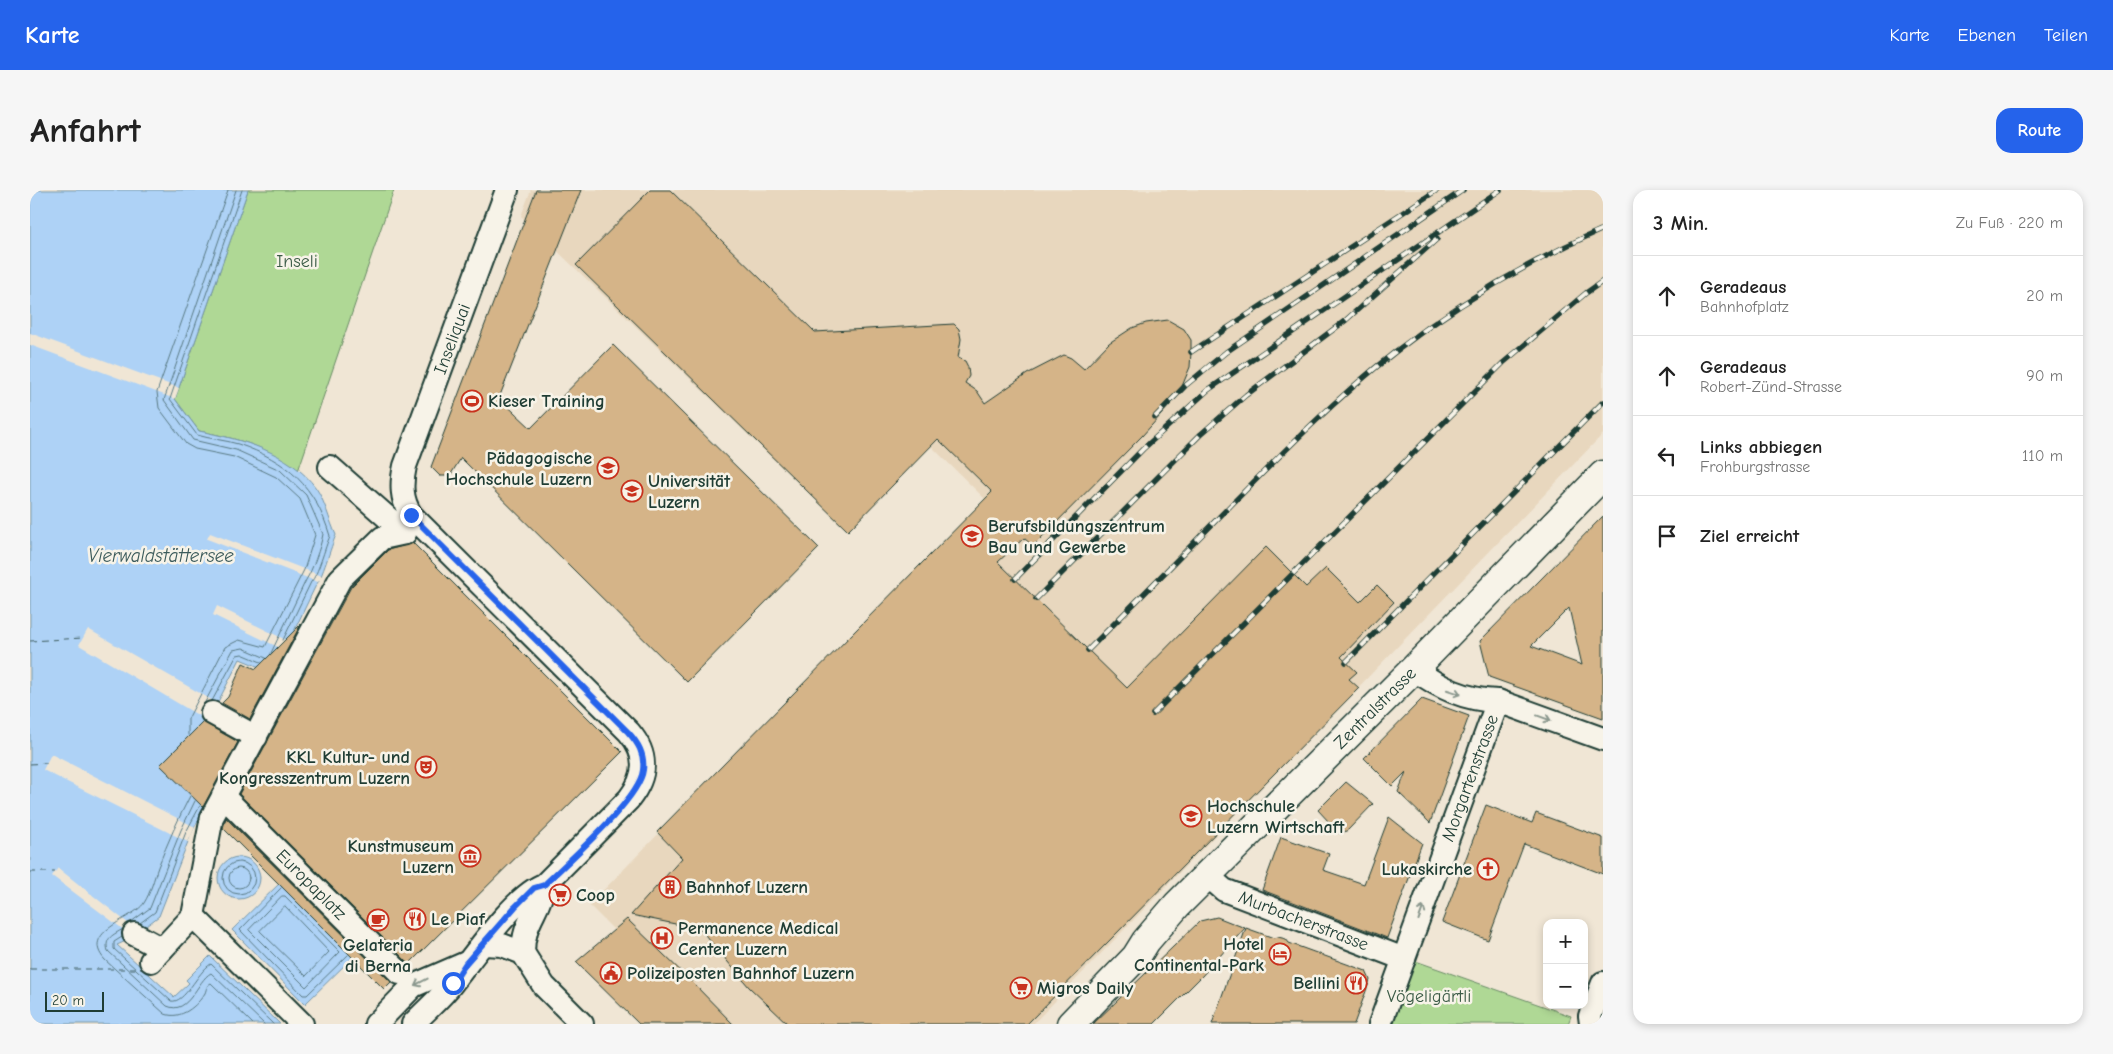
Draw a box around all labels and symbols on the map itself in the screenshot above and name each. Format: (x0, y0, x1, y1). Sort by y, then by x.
park label: Inseli (276, 251, 318, 272)
street label: Inseliquai (429, 301, 475, 377)
sports icon: Kieser Training (460, 389, 484, 413)
place label: Kieser Training (488, 391, 605, 412)
place label: Pädagogische Hochschule Luzern (446, 448, 592, 490)
school or university icon: Pädagogische Hochschule Luzern (596, 456, 620, 480)
place label: Universität Luzern (648, 471, 731, 513)
school or university icon: Universität Luzern (620, 479, 644, 503)
route end (400, 504, 423, 527)
place label: Berufsbildungszentrum Bau und Gewerbe (988, 516, 1165, 558)
school or university icon: Berufsbildungszentrum Bau und Gewerbe (960, 524, 984, 548)
water label: Vierwaldstättersee (88, 545, 234, 567)
street label: Zentralstrasse (1329, 663, 1420, 753)
one-way arrow (1445, 687, 1461, 697)
street label: Morgartenstrasse (1437, 712, 1503, 844)
one-way arrow (1536, 713, 1551, 723)
place label: KKL Kultur- und Kongresszentrum Luzern (219, 747, 410, 789)
theatre icon: KKL Kultur- und Kongresszentrum Luzern (414, 755, 438, 779)
place label: Hochschule Luzern Wirtschaft (1207, 796, 1346, 838)
school or university icon: Hochschule Luzern Wirtschaft (1179, 804, 1203, 828)
place label: Kunstmuseum Luzern (347, 836, 454, 878)
museum icon: Kunstmuseum Luzern (458, 844, 482, 868)
street label: Europaplatz (272, 845, 351, 924)
church icon: Lukaskirche (1476, 857, 1500, 881)
place label: Lukaskirche (1381, 859, 1472, 880)
building icon: Bahnhof Luzern (658, 875, 682, 899)
place label: Bahnhof Luzern (686, 877, 808, 898)
supermarket icon: Coop (548, 883, 572, 907)
place label: Coop (576, 885, 615, 906)
street label: Murbacherstrasse (1236, 886, 1372, 955)
one-way arrow (1417, 906, 1426, 921)
restaurant icon: Le Piaf (403, 907, 427, 931)
cafe icon: Gelateria di Berna (366, 908, 390, 932)
place label: Le Piaf (431, 909, 486, 930)
place label: Permanence Medical Center Luzern (678, 918, 839, 960)
hospital icon: Permanence Medical Center Luzern (650, 926, 674, 950)
place label: Hotel Continental-Park (1134, 934, 1264, 976)
place label: Gelateria di Berna (343, 935, 413, 977)
hotel icon: Hotel Continental-Park (1268, 942, 1292, 966)
public building icon: Polizeiposten Bahnhof Luzern (599, 961, 623, 985)
place label: Polizeiposten Bahnhof Luzern (627, 963, 854, 984)
restaurant icon: Bellini (1344, 971, 1368, 995)
route start (442, 972, 465, 995)
place label: Bellini (1293, 973, 1340, 994)
supermarket icon: Migros Daily (1009, 976, 1033, 1000)
one-way arrow (414, 978, 429, 987)
place label: Migros Daily (1037, 978, 1134, 999)
park label: Vögeligärtli (1387, 986, 1471, 1007)
scale bar (45, 989, 104, 1012)

